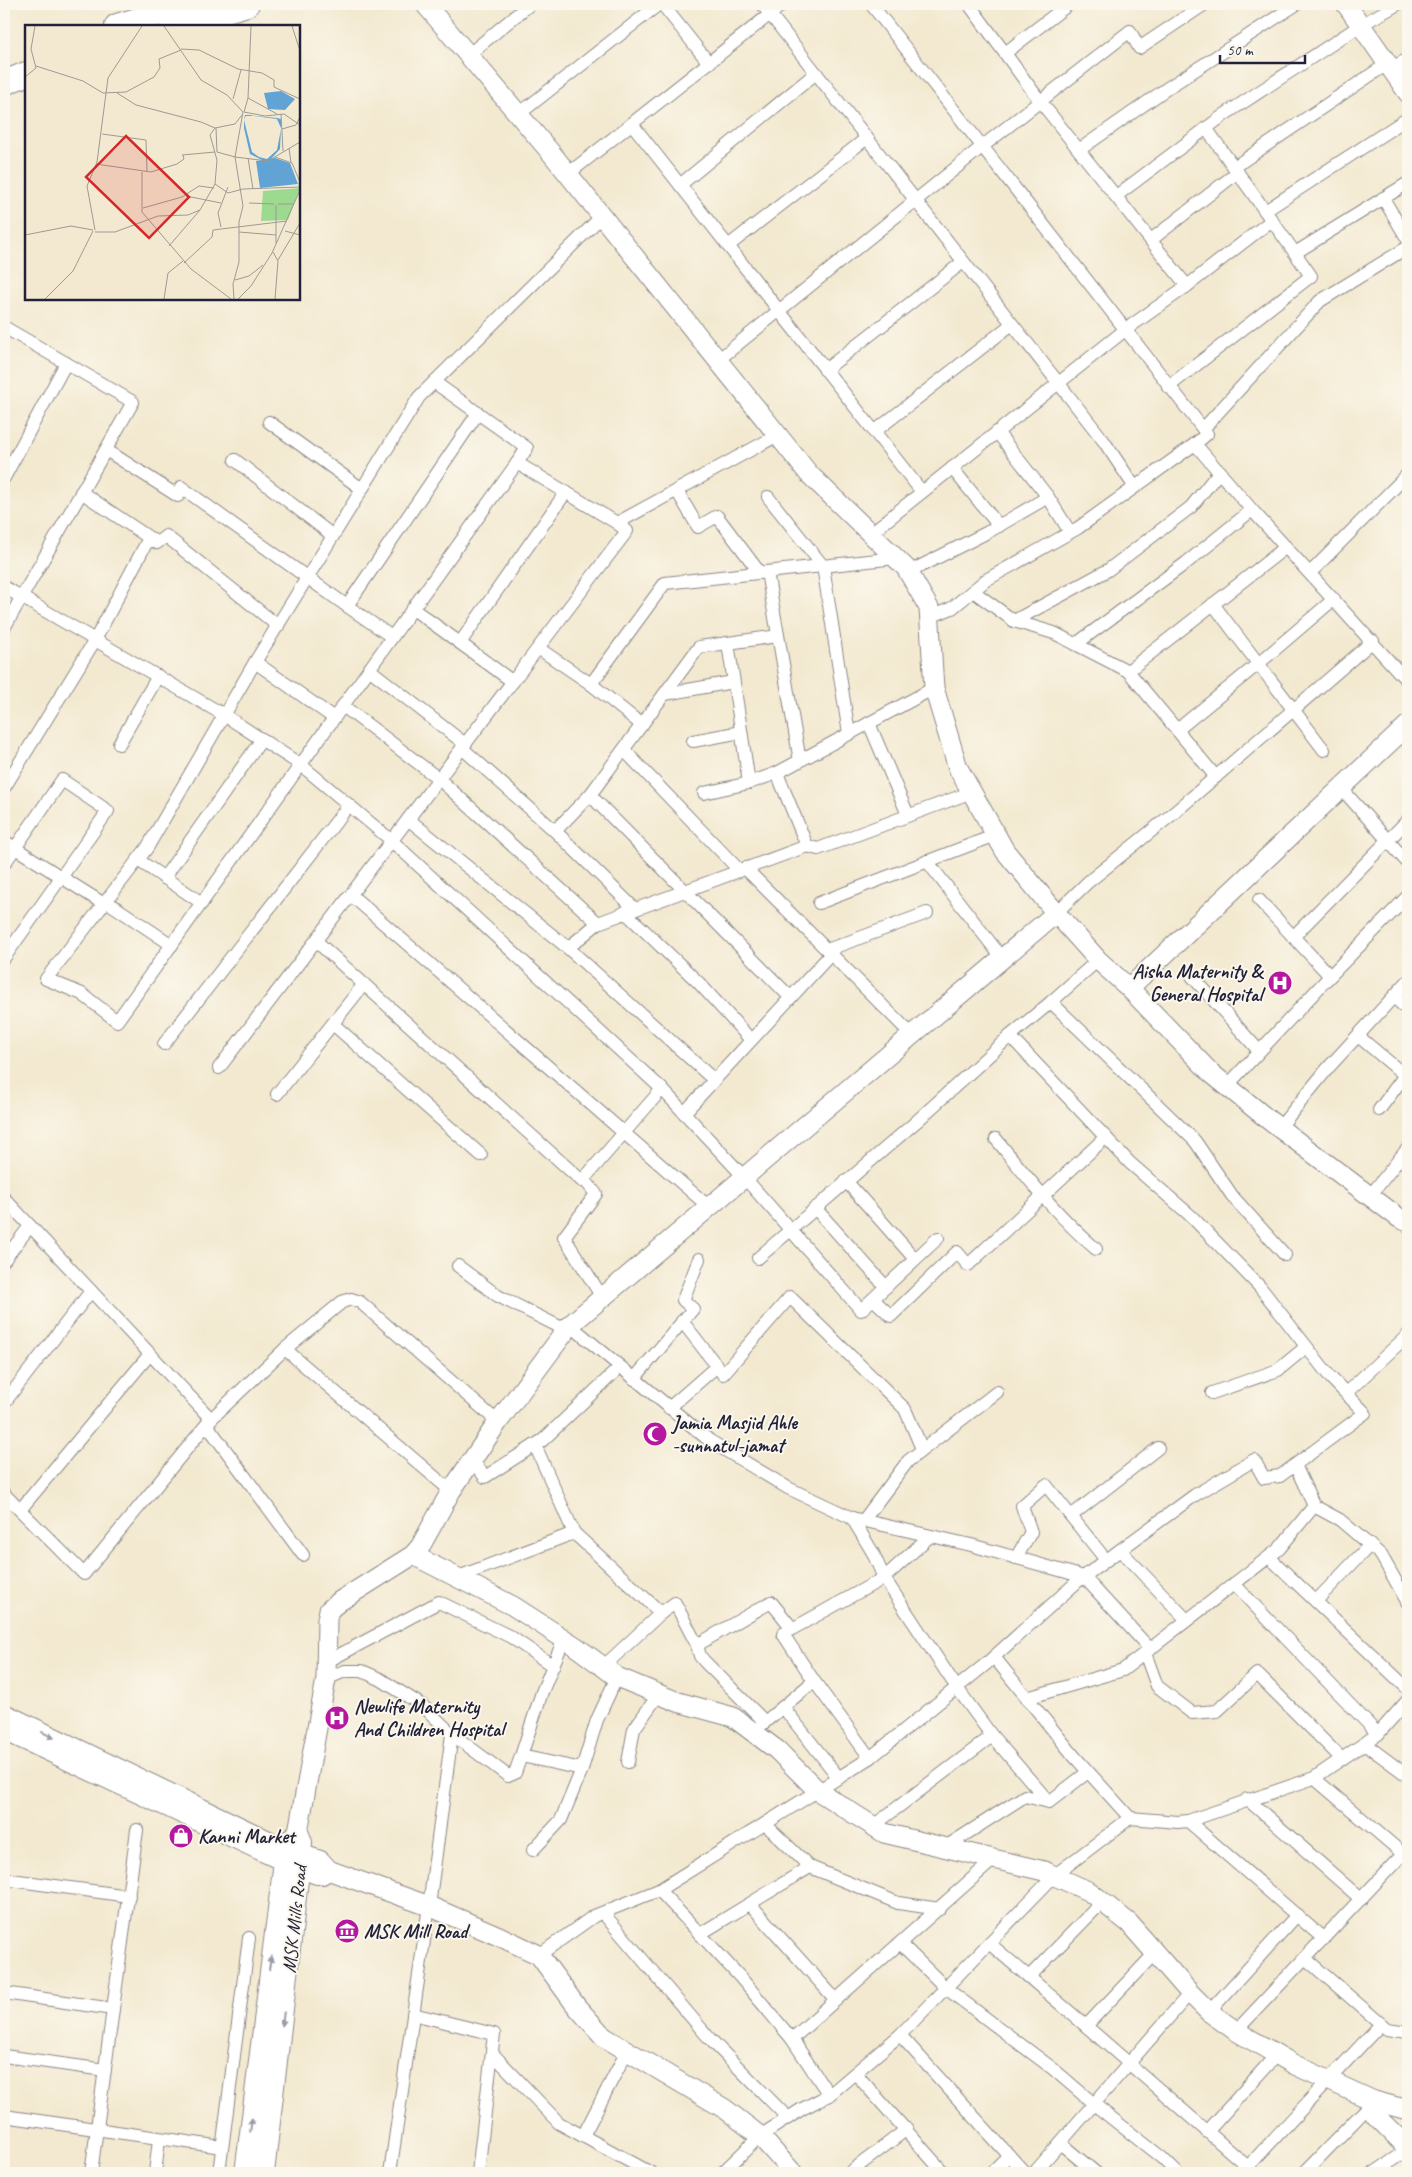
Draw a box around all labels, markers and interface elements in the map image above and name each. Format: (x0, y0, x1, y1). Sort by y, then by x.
inset map (25, 25, 300, 300)
scale bar (1220, 32, 1304, 64)
text: 50 m (1227, 41, 1254, 60)
place label: Aisha Maternity & General Hospital (1132, 959, 1266, 1007)
hospital icon: Aisha Maternity & General Hospital (1267, 970, 1293, 996)
place label: Jamia Masjid Ahle -sunnatul-jamat (670, 1410, 798, 1458)
mosque icon: Jamia Masjid Ahle -sunnatul-jamat (642, 1421, 668, 1447)
place label: Newlife Maternity And Children Hospital (354, 1694, 507, 1742)
hospital icon: Newlife Maternity And Children Hospital (324, 1705, 350, 1731)
one-way arrow (41, 1731, 55, 1739)
shop icon: Kanni Market (168, 1823, 194, 1849)
place label: Kanni Market (198, 1824, 297, 1849)
street label: MSK Mills Road (276, 1861, 313, 1974)
museum icon: MSK Mill Road (334, 1918, 360, 1944)
place label: MSK Mill Road (364, 1919, 471, 1944)
one-way arrow (266, 1955, 274, 1971)
one-way arrow (278, 2012, 286, 2028)
one-way arrow (247, 2117, 255, 2133)

